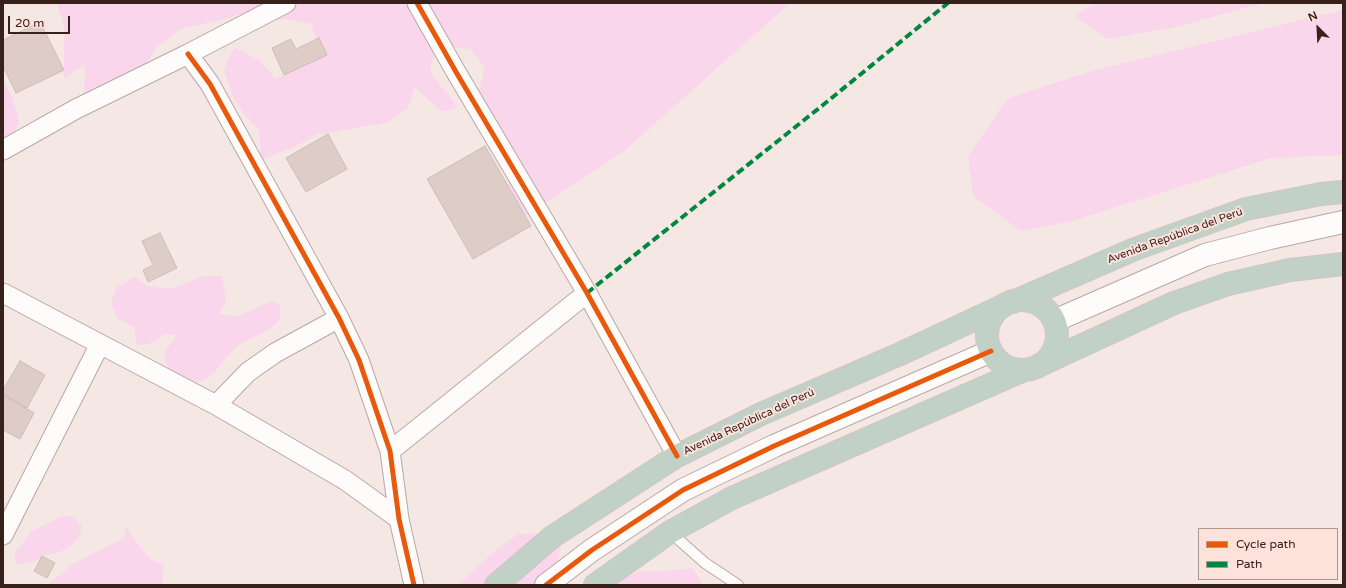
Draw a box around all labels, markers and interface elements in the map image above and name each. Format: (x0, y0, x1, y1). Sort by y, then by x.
scale bar (10, 8, 72, 34)
north arrow (1298, 8, 1338, 48)
text: N (1306, 9, 1320, 24)
text: 20 m (15, 16, 44, 30)
street label: Avenida República del Perú (1105, 205, 1245, 267)
street label: Avenida República del Perú (681, 386, 817, 458)
legend (1198, 528, 1338, 580)
text: Cycle path (1236, 537, 1295, 551)
text: Path (1236, 557, 1262, 571)

